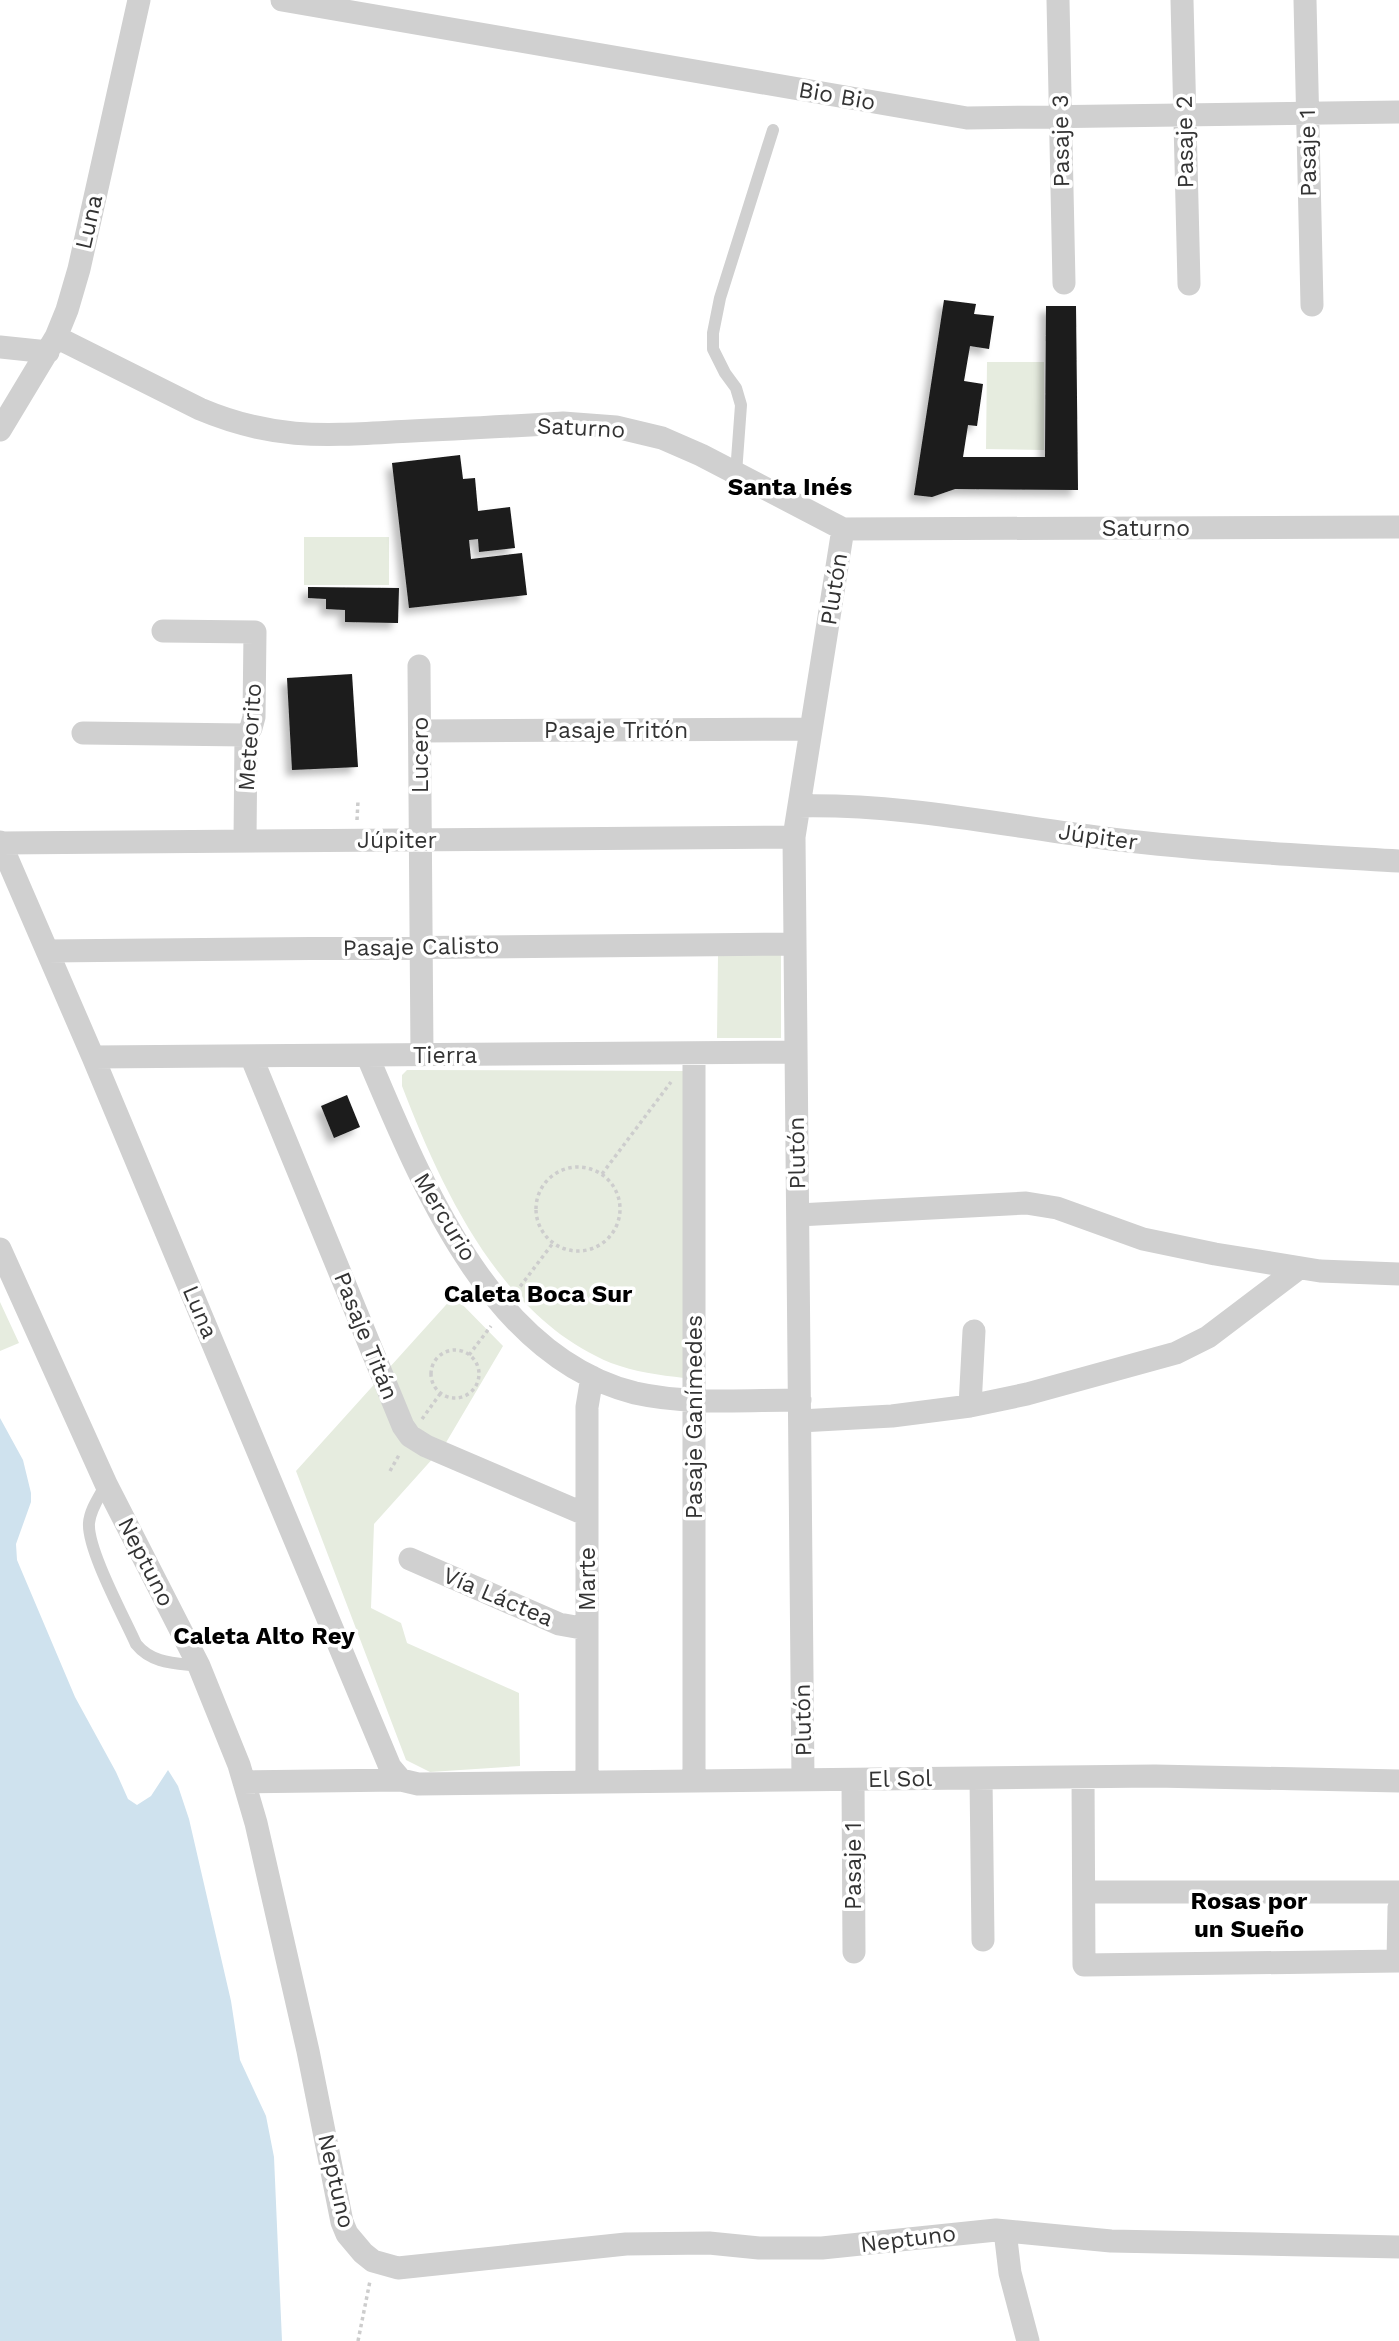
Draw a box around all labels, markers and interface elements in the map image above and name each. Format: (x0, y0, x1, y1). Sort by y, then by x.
street label: Bio Bio (796, 76, 878, 116)
street label: Pasaje 3 (1047, 94, 1075, 188)
street label: Pasaje 2 (1171, 95, 1199, 189)
street label: Pasaje 1 (1294, 109, 1322, 197)
street label: Luna (70, 192, 108, 252)
street label: Saturno (536, 412, 626, 444)
district label: Santa Inés (728, 473, 852, 501)
street label: Saturno (1102, 515, 1190, 542)
street label: Plutón (815, 551, 853, 627)
street label: Meteorito (233, 682, 267, 792)
street label: Lucero (407, 717, 434, 793)
street label: Pasaje Tritón (544, 717, 688, 744)
street label: Júpiter (1057, 818, 1139, 856)
street label: Júpiter (357, 827, 437, 854)
street label: Pasaje Calisto (342, 932, 500, 962)
street label: Tierra (413, 1042, 477, 1069)
street label: Plutón (783, 1116, 811, 1190)
street label: Mercurio (408, 1168, 482, 1266)
street label: Pasaje Titán (328, 1268, 404, 1404)
district label: Caleta Boca Sur (444, 1280, 633, 1308)
street label: Luna (177, 1281, 223, 1343)
street label: Pasaje Ganímedes (681, 1315, 708, 1519)
street label: Neptuno (112, 1513, 180, 1611)
street label: Marte (574, 1547, 601, 1611)
street label: Vía Láctea (439, 1562, 557, 1632)
district label: Caleta Alto Rey (173, 1622, 355, 1650)
street label: Plutón (789, 1683, 817, 1757)
street label: El Sol (868, 1765, 932, 1793)
street label: Pasaje 1 (840, 1822, 867, 1910)
district label: Rosas por un Sueño (1191, 1887, 1308, 1943)
street label: Neptuno (312, 2131, 360, 2231)
street label: Neptuno (859, 2220, 957, 2258)

